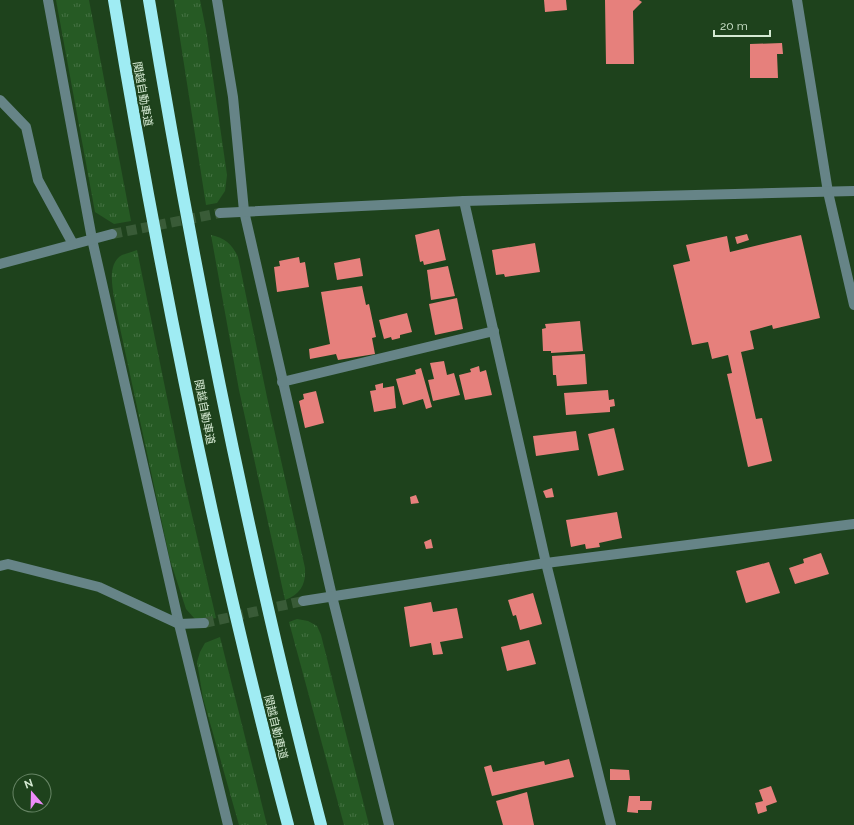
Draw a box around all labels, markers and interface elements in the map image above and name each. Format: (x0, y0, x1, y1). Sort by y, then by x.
scale bar (714, 12, 770, 38)
text: 20 m (720, 19, 748, 33)
street label: 関越自動車道 (130, 60, 155, 128)
street label: 関越自動車道 (192, 378, 217, 446)
street label: 関越自動車道 (261, 694, 290, 761)
north arrow (12, 773, 52, 813)
text: N (23, 777, 35, 792)

